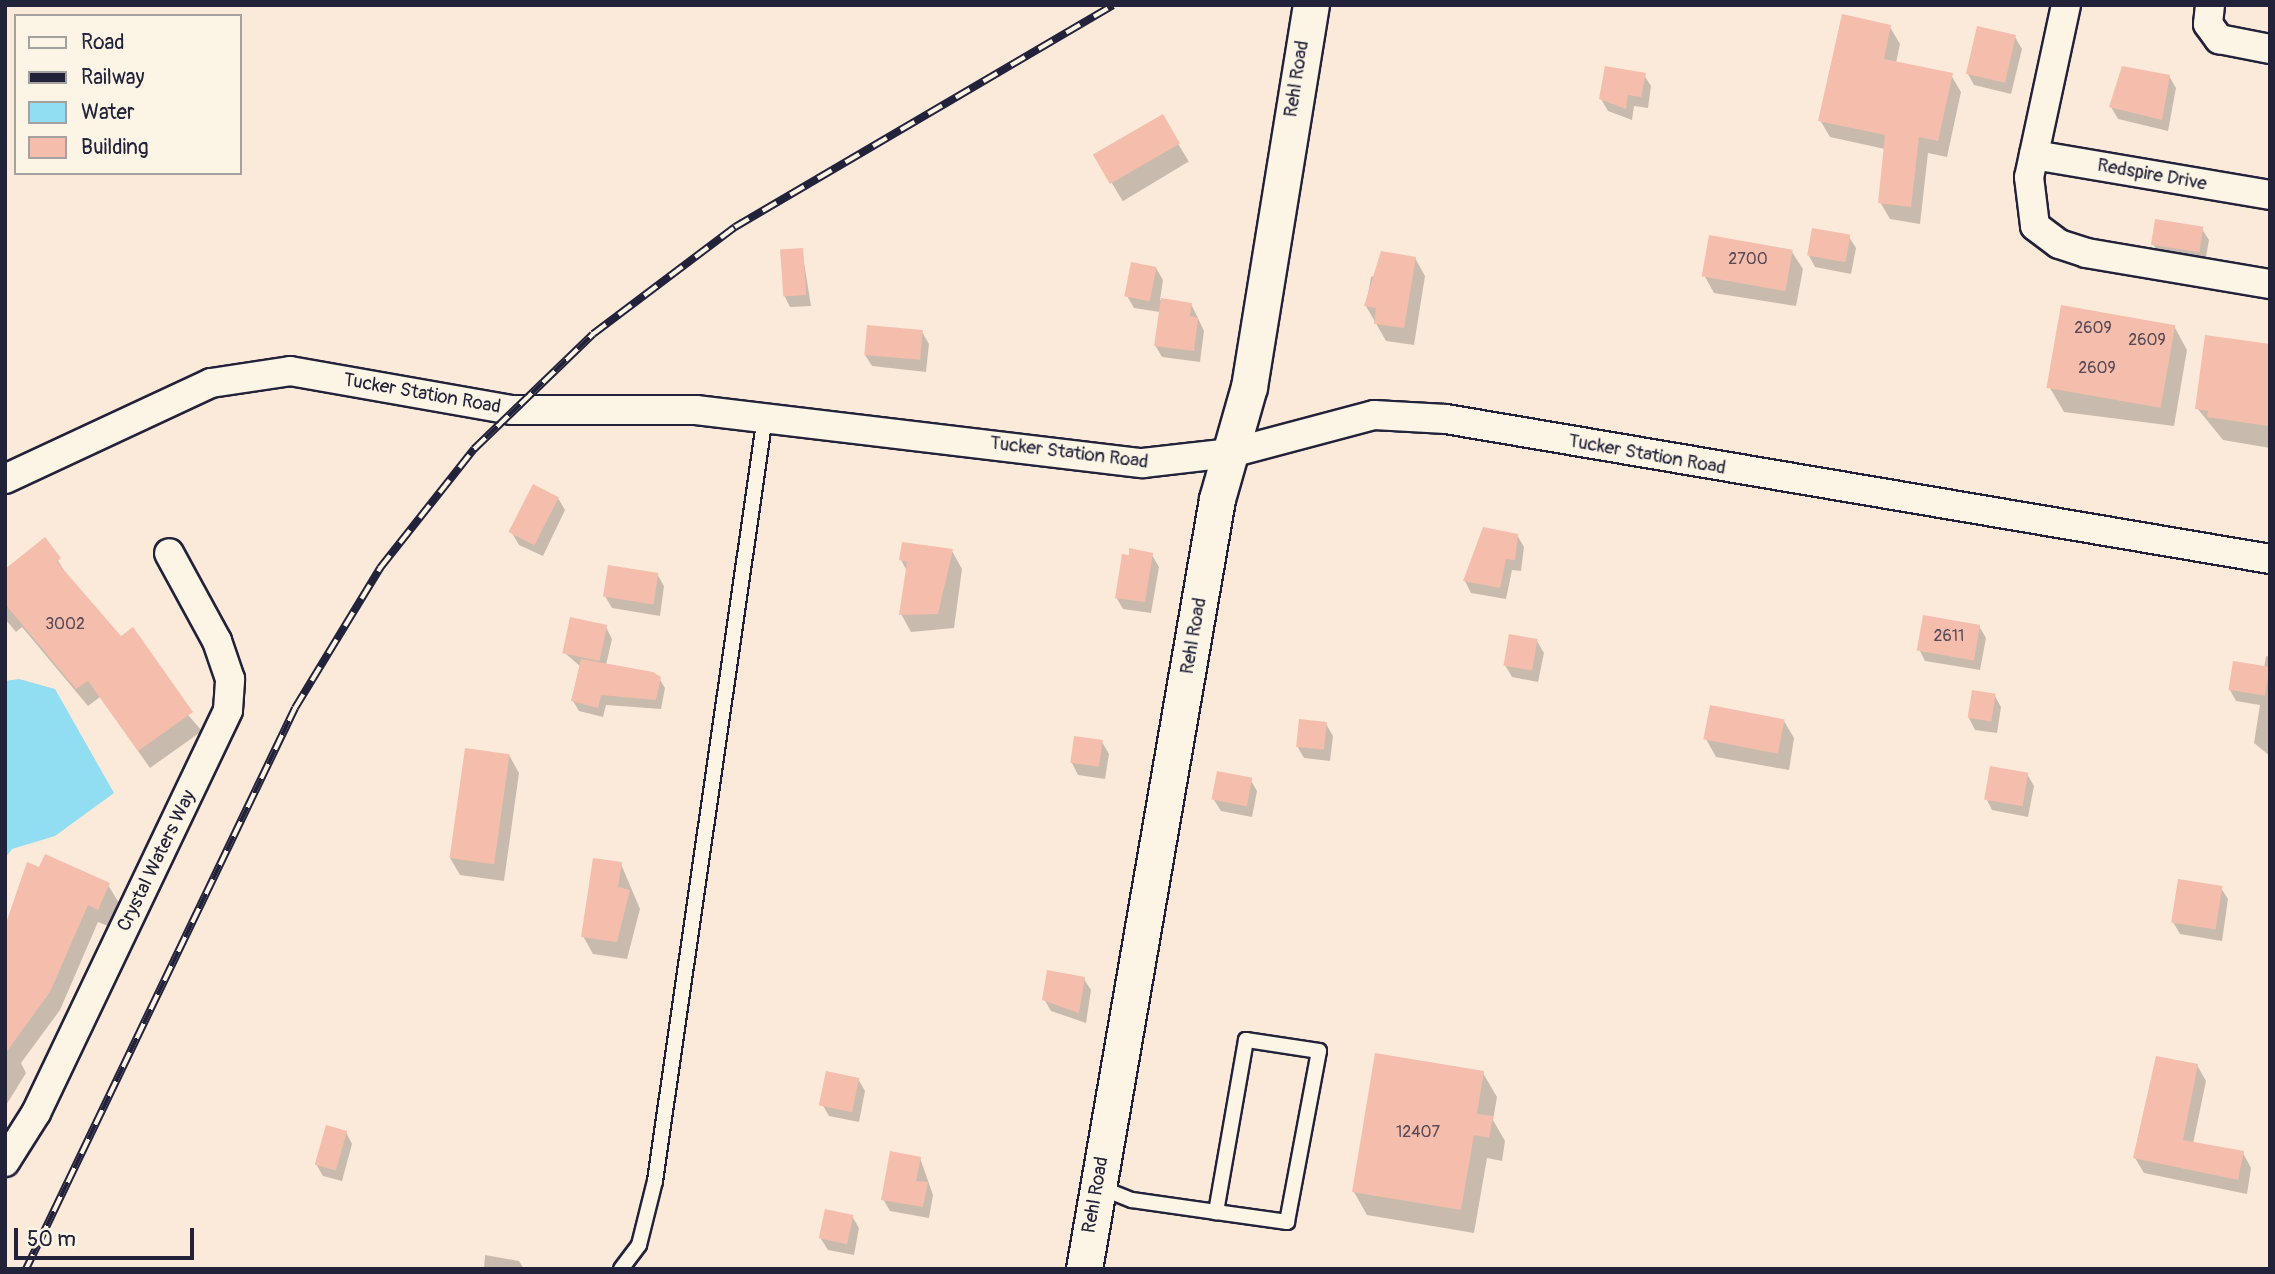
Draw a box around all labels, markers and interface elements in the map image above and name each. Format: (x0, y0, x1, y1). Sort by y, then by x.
legend (14, 14, 242, 175)
text: Road (81, 29, 125, 56)
street label: Rehl Road (1280, 39, 1314, 119)
text: Railway (81, 64, 145, 91)
text: Water (81, 99, 134, 126)
text: Building (81, 134, 148, 161)
street label: Redspire Drive (2095, 154, 2209, 196)
house number: 2700 (1728, 249, 1768, 269)
house number: 2609 (2074, 318, 2112, 338)
house number: 2609 (2128, 330, 2166, 350)
house number: 2609 (2078, 358, 2116, 378)
street label: Tucker Station Road (341, 369, 503, 419)
street label: Tucker Station Road (1566, 430, 1728, 480)
street label: Tucker Station Road (988, 432, 1150, 474)
street label: Rehl Road (1176, 596, 1212, 676)
house number: 3002 (45, 614, 85, 634)
house number: 2611 (1934, 626, 1964, 646)
street label: Crystal Waters Way (113, 787, 201, 935)
house number: 12407 (1396, 1122, 1440, 1142)
street label: Rehl Road (1078, 1155, 1114, 1235)
scale bar (18, 1214, 198, 1258)
text: 50 m (27, 1226, 76, 1253)

